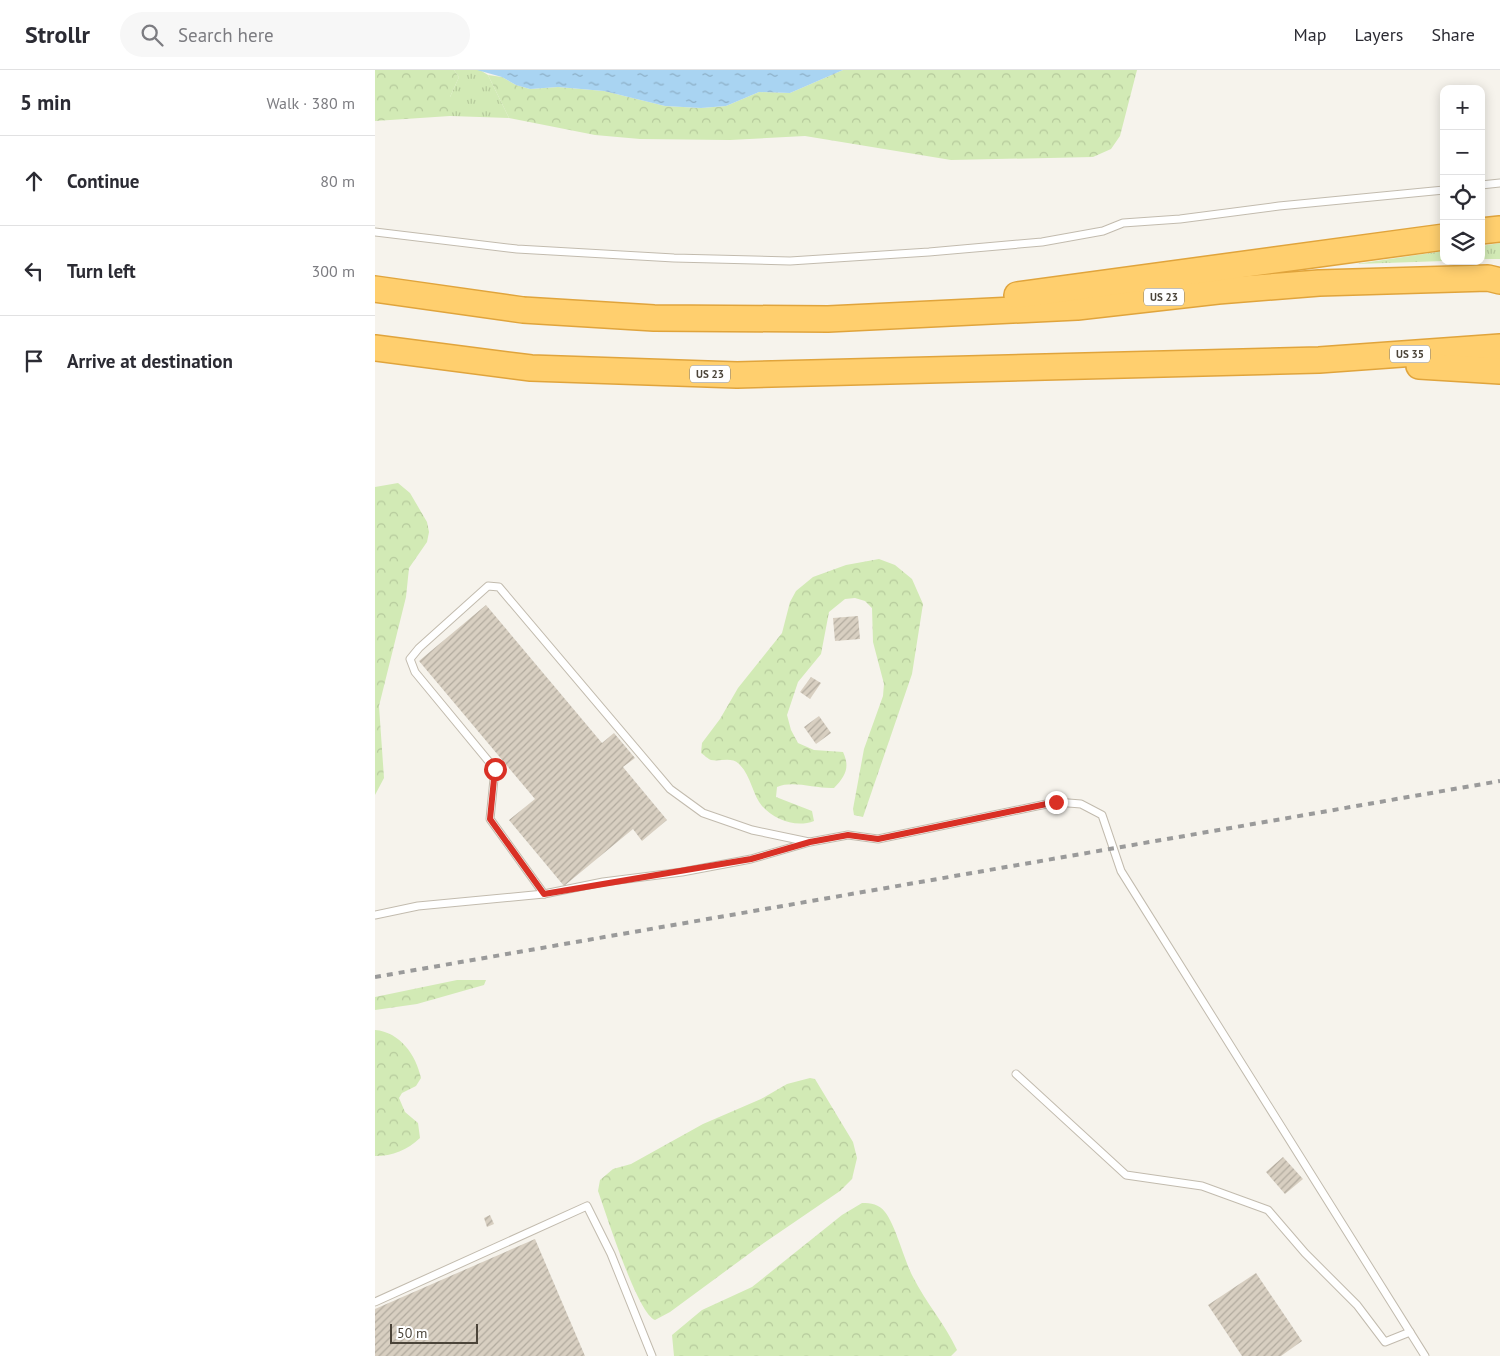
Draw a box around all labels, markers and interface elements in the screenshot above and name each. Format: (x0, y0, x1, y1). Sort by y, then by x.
search box (120, 12, 470, 57)
text: Strollr (25, 19, 90, 50)
icon: search (138, 21, 166, 49)
text: Search here (178, 23, 274, 47)
text: Map (1294, 23, 1326, 46)
text: Layers (1354, 23, 1403, 46)
text: Share (1431, 23, 1475, 46)
map controls (1440, 85, 1485, 265)
button: + (1440, 85, 1485, 130)
text: 5 min (20, 89, 71, 116)
text: Walk · 380 m (266, 93, 355, 113)
button: − (1440, 130, 1485, 175)
icon: ahead (20, 167, 48, 195)
text: Continue (67, 169, 139, 193)
text: 80 m (320, 171, 355, 191)
button: locate (1440, 175, 1485, 220)
button: layers (1440, 220, 1485, 265)
icon: left (20, 257, 48, 285)
text: Turn left (67, 259, 136, 283)
text: 300 m (312, 261, 355, 281)
road number: US 23 (1144, 288, 1184, 306)
road number: US 35 (1390, 346, 1430, 362)
icon: arrive (20, 347, 48, 375)
text: Arrive at destination (67, 349, 233, 373)
road number: US 23 (690, 366, 730, 382)
route start (484, 758, 507, 781)
route end (1045, 791, 1068, 814)
scale bar (390, 1321, 477, 1344)
text: 50 m (397, 1324, 427, 1342)

